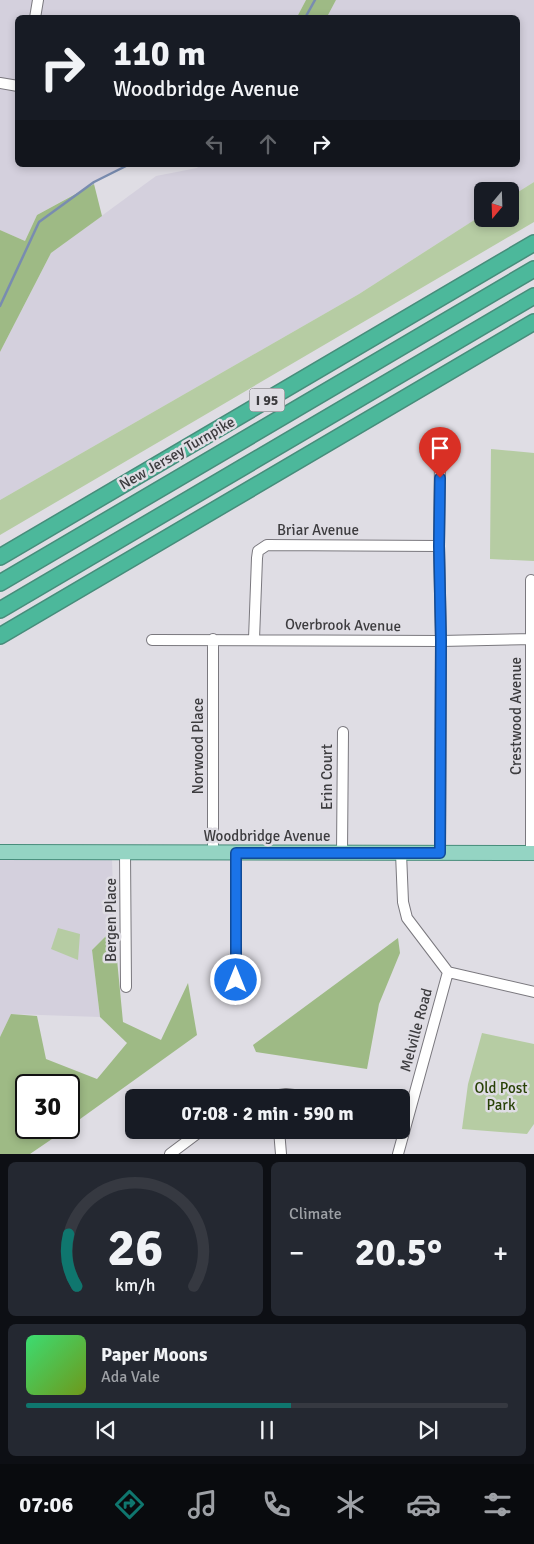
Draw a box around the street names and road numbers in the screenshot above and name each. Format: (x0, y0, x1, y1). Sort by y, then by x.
road number: I 95 (250, 388, 284, 412)
street label: New Jersey Turnpike (116, 413, 238, 493)
street label: Briar Avenue (277, 521, 359, 539)
street label: Overbrook Avenue (285, 615, 401, 635)
street label: Crestwood Avenue (507, 657, 525, 775)
street label: Norwood Place (189, 698, 207, 794)
street label: Erin Court (318, 744, 336, 810)
street label: Woodbridge Avenue (203, 827, 331, 845)
street label: Bergen Place (102, 878, 120, 962)
street label: Melville Road (396, 986, 436, 1074)

